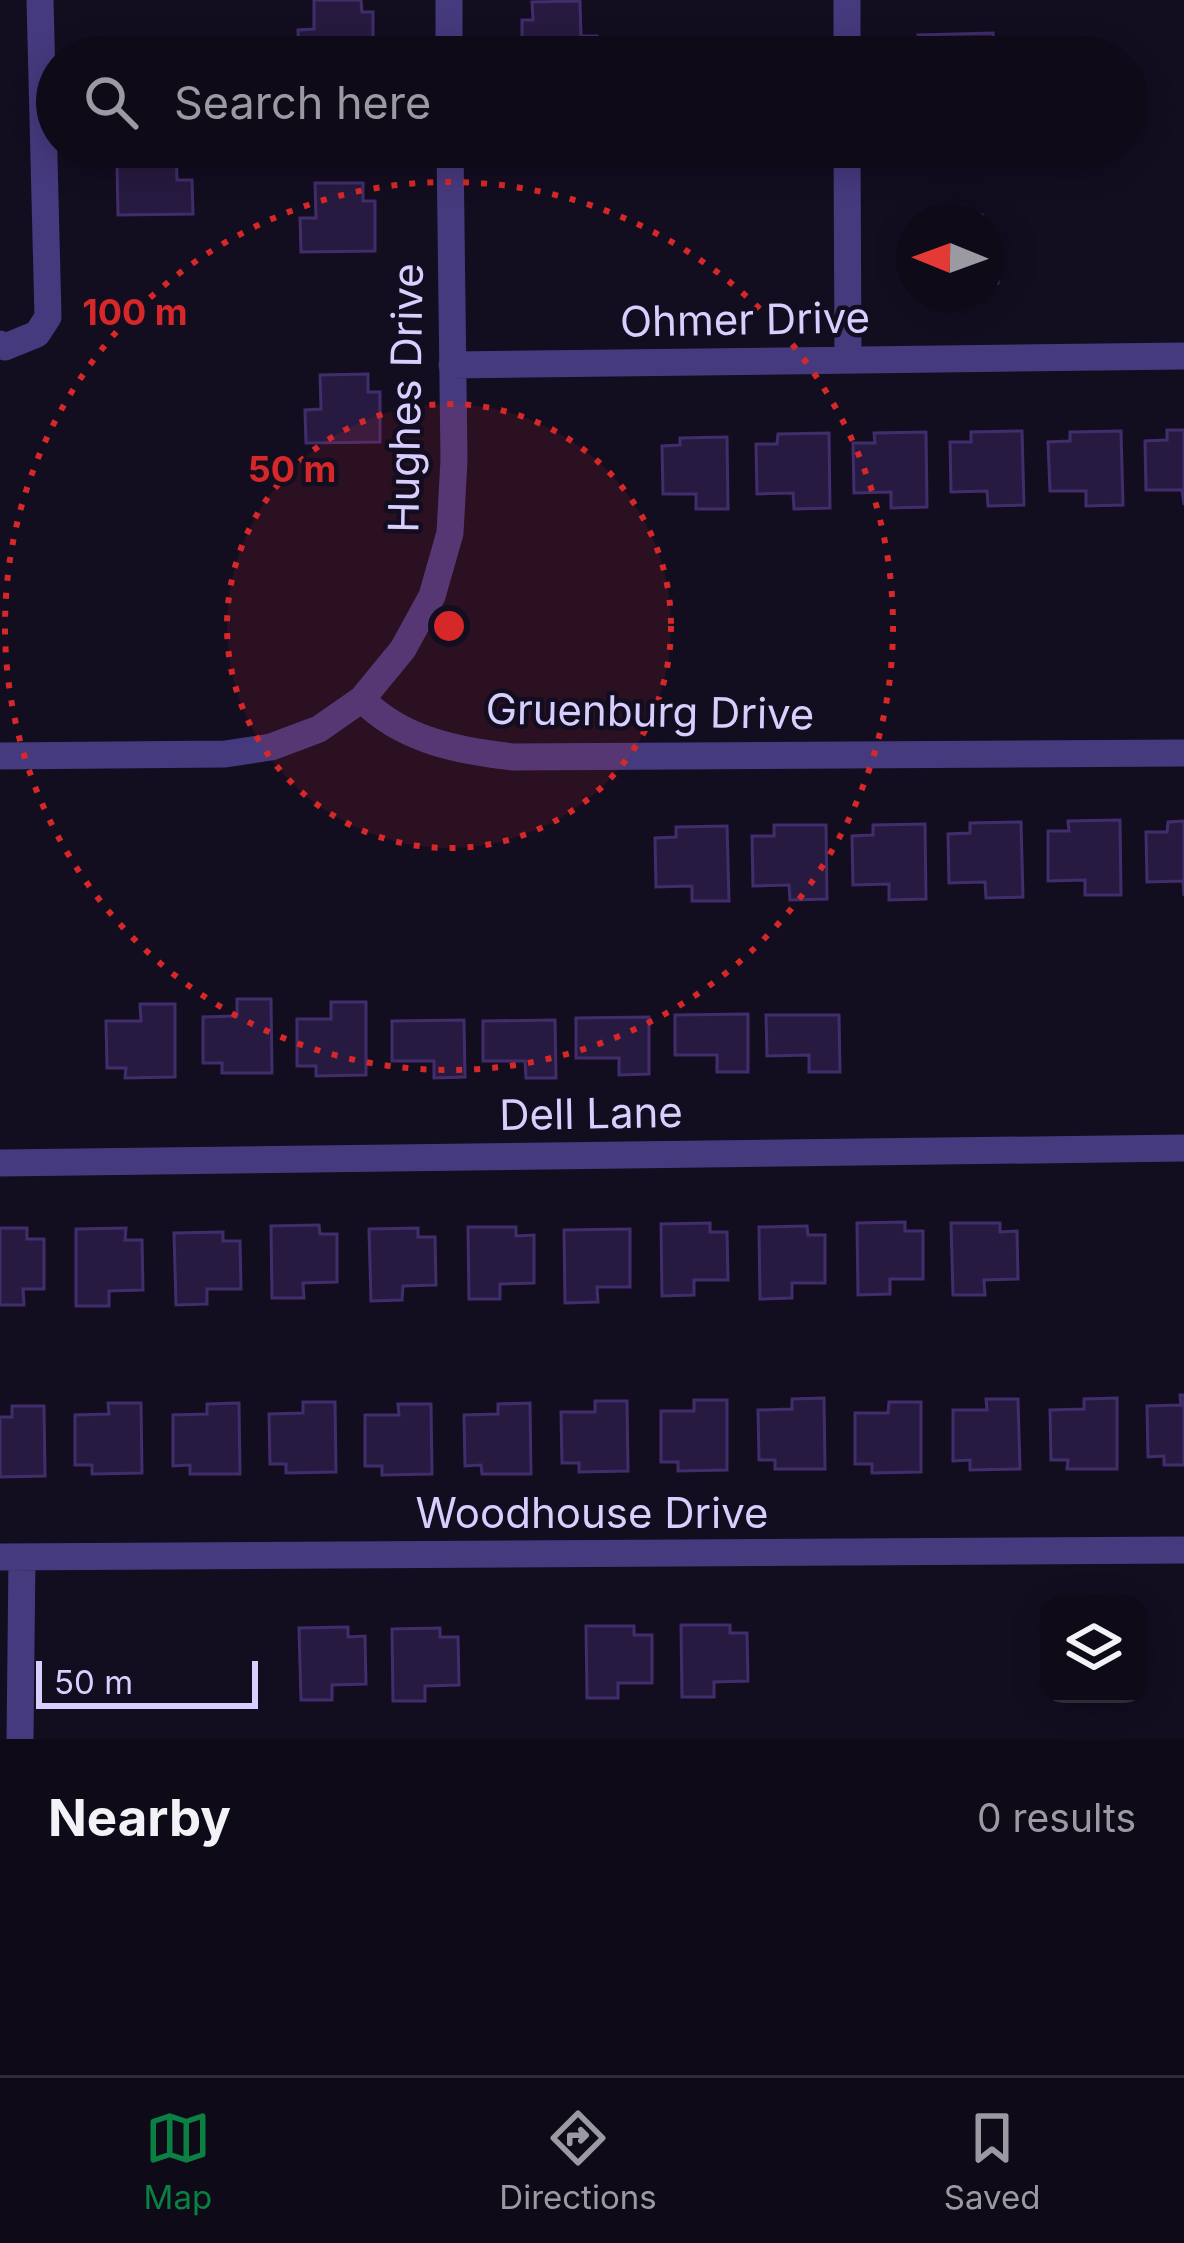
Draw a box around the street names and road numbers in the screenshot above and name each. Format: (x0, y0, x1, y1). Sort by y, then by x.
street label: Hughes Drive (377, 263, 433, 533)
street label: Ohmer Drive (620, 291, 870, 347)
street label: Gruenburg Drive (485, 683, 815, 739)
street label: Dell Lane (499, 1086, 683, 1140)
street label: Woodhouse Drive (416, 1487, 768, 1538)

